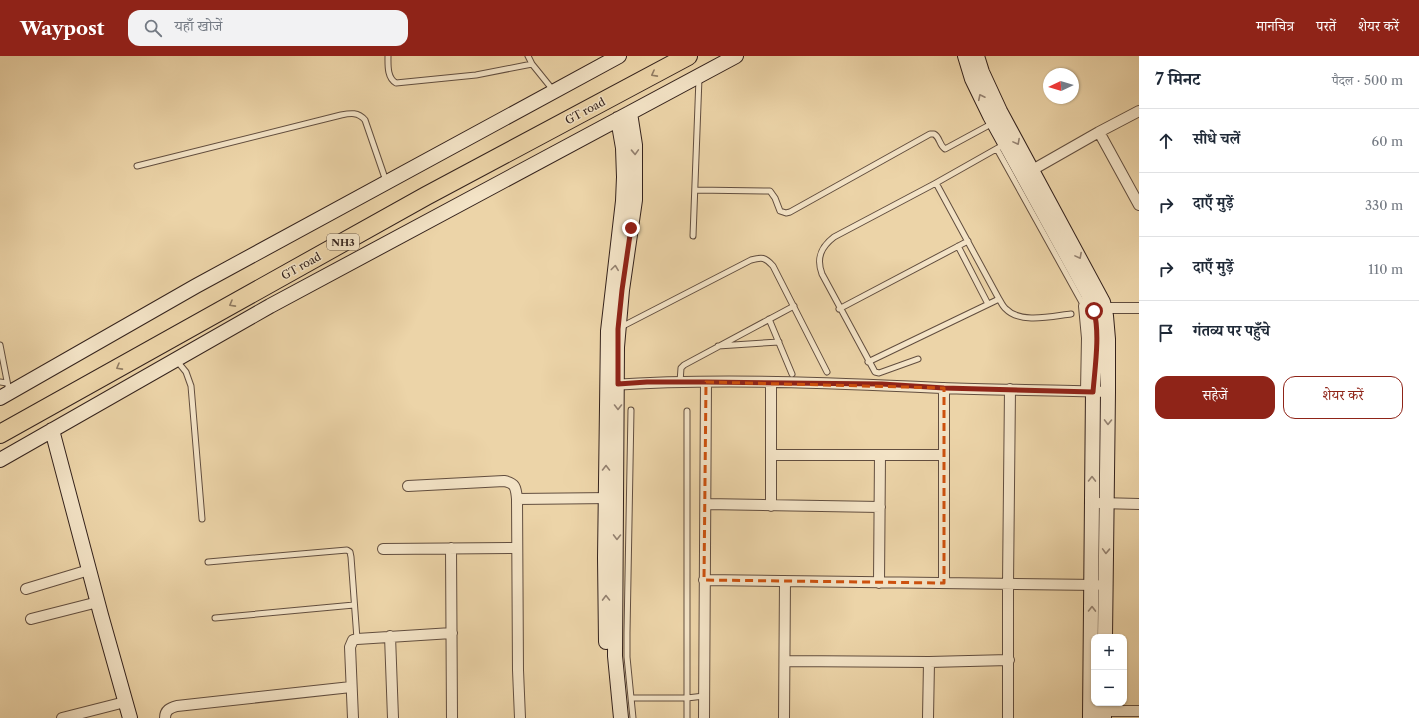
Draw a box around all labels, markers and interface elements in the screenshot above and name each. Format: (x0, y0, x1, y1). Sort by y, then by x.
search box (128, 10, 408, 46)
text: यहाँ खोजें (174, 16, 222, 35)
text: Waypost (20, 17, 104, 40)
icon: search (142, 17, 164, 39)
text: मानचित्र (1256, 17, 1294, 35)
text: परतें (1316, 17, 1336, 35)
text: शेयर करें (1358, 17, 1399, 35)
north arrow (1043, 68, 1079, 104)
text: 7 मिनट (1155, 69, 1200, 89)
one-way arrow (651, 70, 658, 77)
text: पैदल · 500 m (1332, 72, 1403, 88)
street label: GT road (563, 94, 608, 127)
one-way arrow (978, 94, 986, 102)
text: सीधे चलें (1193, 129, 1240, 148)
icon: ahead (1155, 130, 1177, 152)
text: 60 m (1372, 133, 1403, 149)
one-way arrow (1012, 138, 1020, 145)
one-way arrow (631, 149, 639, 155)
text: दाएँ मुड़ें (1193, 193, 1233, 212)
icon: right (1155, 194, 1177, 216)
text: 330 m (1365, 197, 1403, 213)
route end (622, 219, 640, 237)
road number: NH3 (327, 234, 359, 250)
street label: GT road (279, 249, 324, 283)
one-way arrow (1074, 252, 1082, 259)
text: दाएँ मुड़ें (1193, 257, 1233, 276)
icon: right (1155, 258, 1177, 280)
text: 110 m (1368, 261, 1403, 277)
one-way arrow (610, 265, 619, 271)
one-way arrow (229, 299, 236, 306)
route start (1085, 302, 1103, 320)
text: गंतव्य पर पहुँचे (1193, 321, 1270, 340)
icon: arrive (1155, 322, 1177, 344)
one-way arrow (116, 363, 123, 370)
button: सहेजें (1155, 376, 1275, 419)
button: शेयर करें (1283, 376, 1403, 419)
one-way arrow (614, 404, 622, 410)
one-way arrow (1104, 419, 1112, 425)
one-way arrow (602, 465, 610, 471)
one-way arrow (1088, 476, 1096, 482)
one-way arrow (612, 534, 621, 540)
one-way arrow (1102, 548, 1110, 554)
one-way arrow (601, 595, 610, 601)
one-way arrow (1088, 606, 1096, 612)
map controls (1091, 634, 1127, 706)
button: + (1091, 634, 1127, 670)
button: − (1091, 670, 1127, 706)

